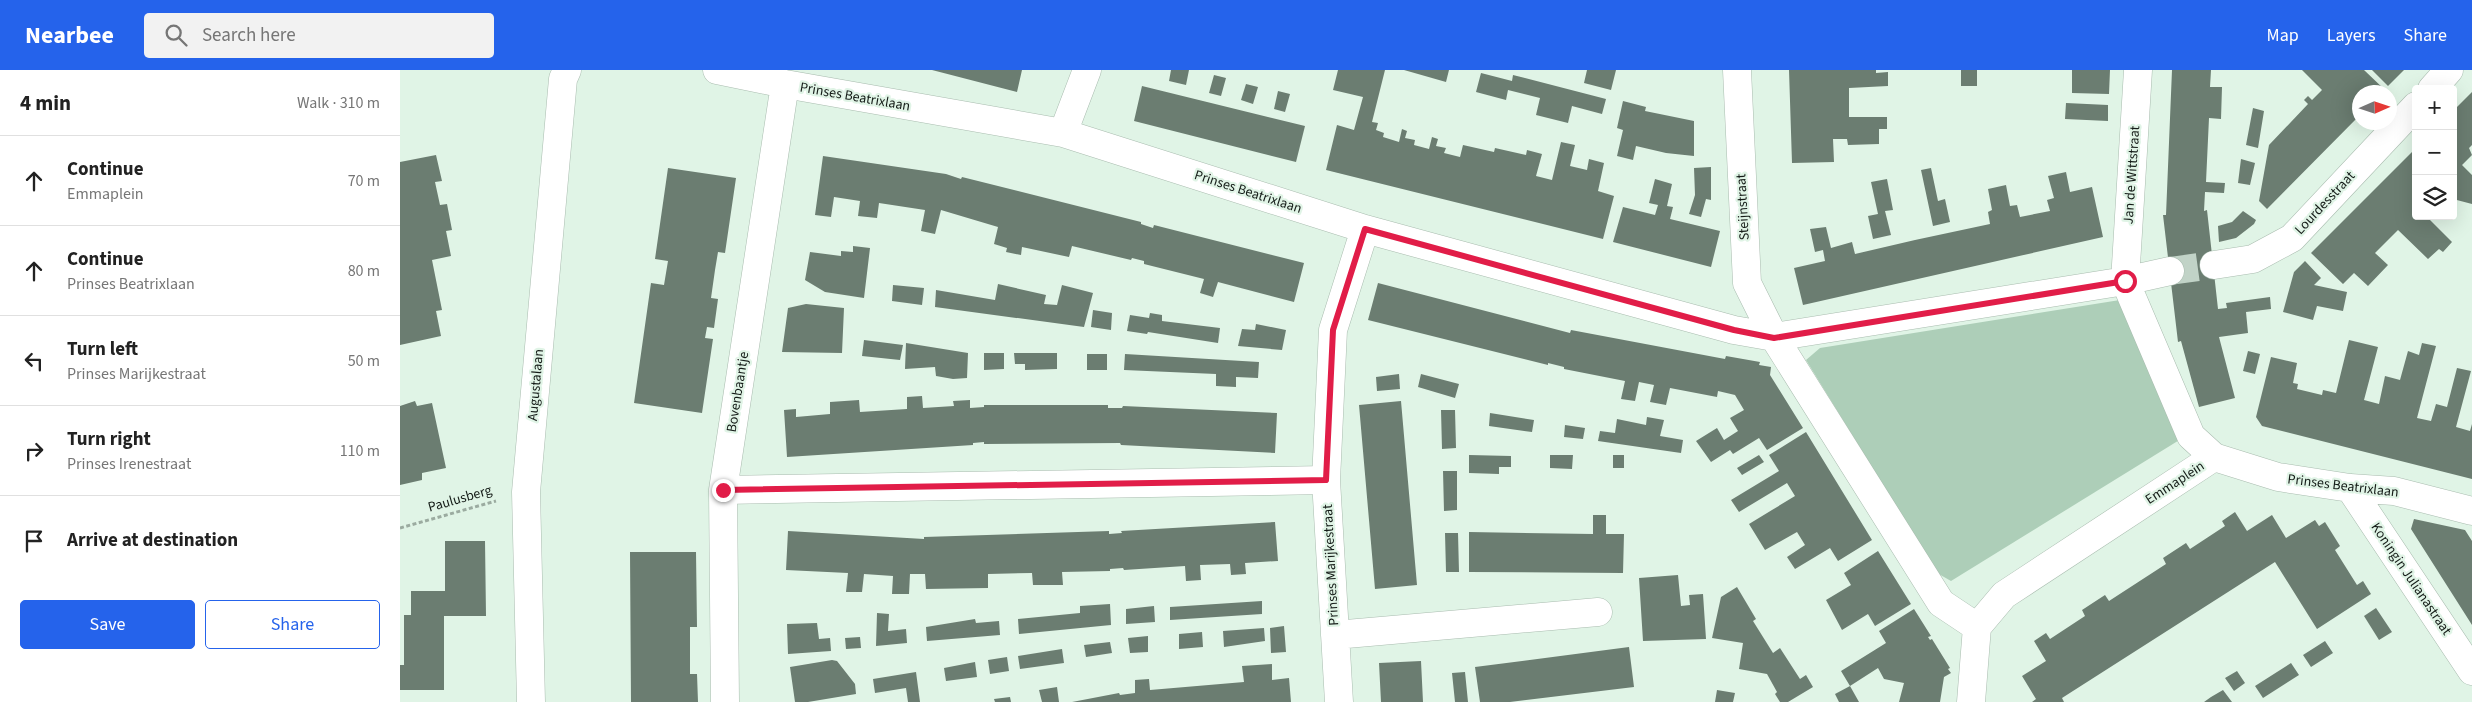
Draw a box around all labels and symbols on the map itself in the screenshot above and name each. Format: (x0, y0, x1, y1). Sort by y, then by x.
street label: Prinses Beatrixlaan (798, 77, 912, 117)
north arrow (2352, 85, 2397, 130)
street label: Jan de Wittstraat (2119, 125, 2145, 225)
street label: Prinses Beatrixlaan (1192, 165, 1304, 219)
street label: Lourdesstraat (2290, 166, 2360, 239)
street label: Steijnstraat (1731, 173, 1755, 241)
route start (2114, 270, 2137, 293)
street label: Augustalaan (523, 348, 549, 422)
street label: Bovenbaantje (722, 350, 754, 434)
street label: Emmaplein (2141, 456, 2209, 510)
street label: Prinses Beatrixlaan (2286, 469, 2400, 503)
route end (712, 479, 735, 502)
street label: Paulusberg (426, 480, 494, 518)
street label: Prinses Marijkestraat (1318, 504, 1344, 626)
street label: Koningin Julianastraat (2366, 519, 2456, 639)

